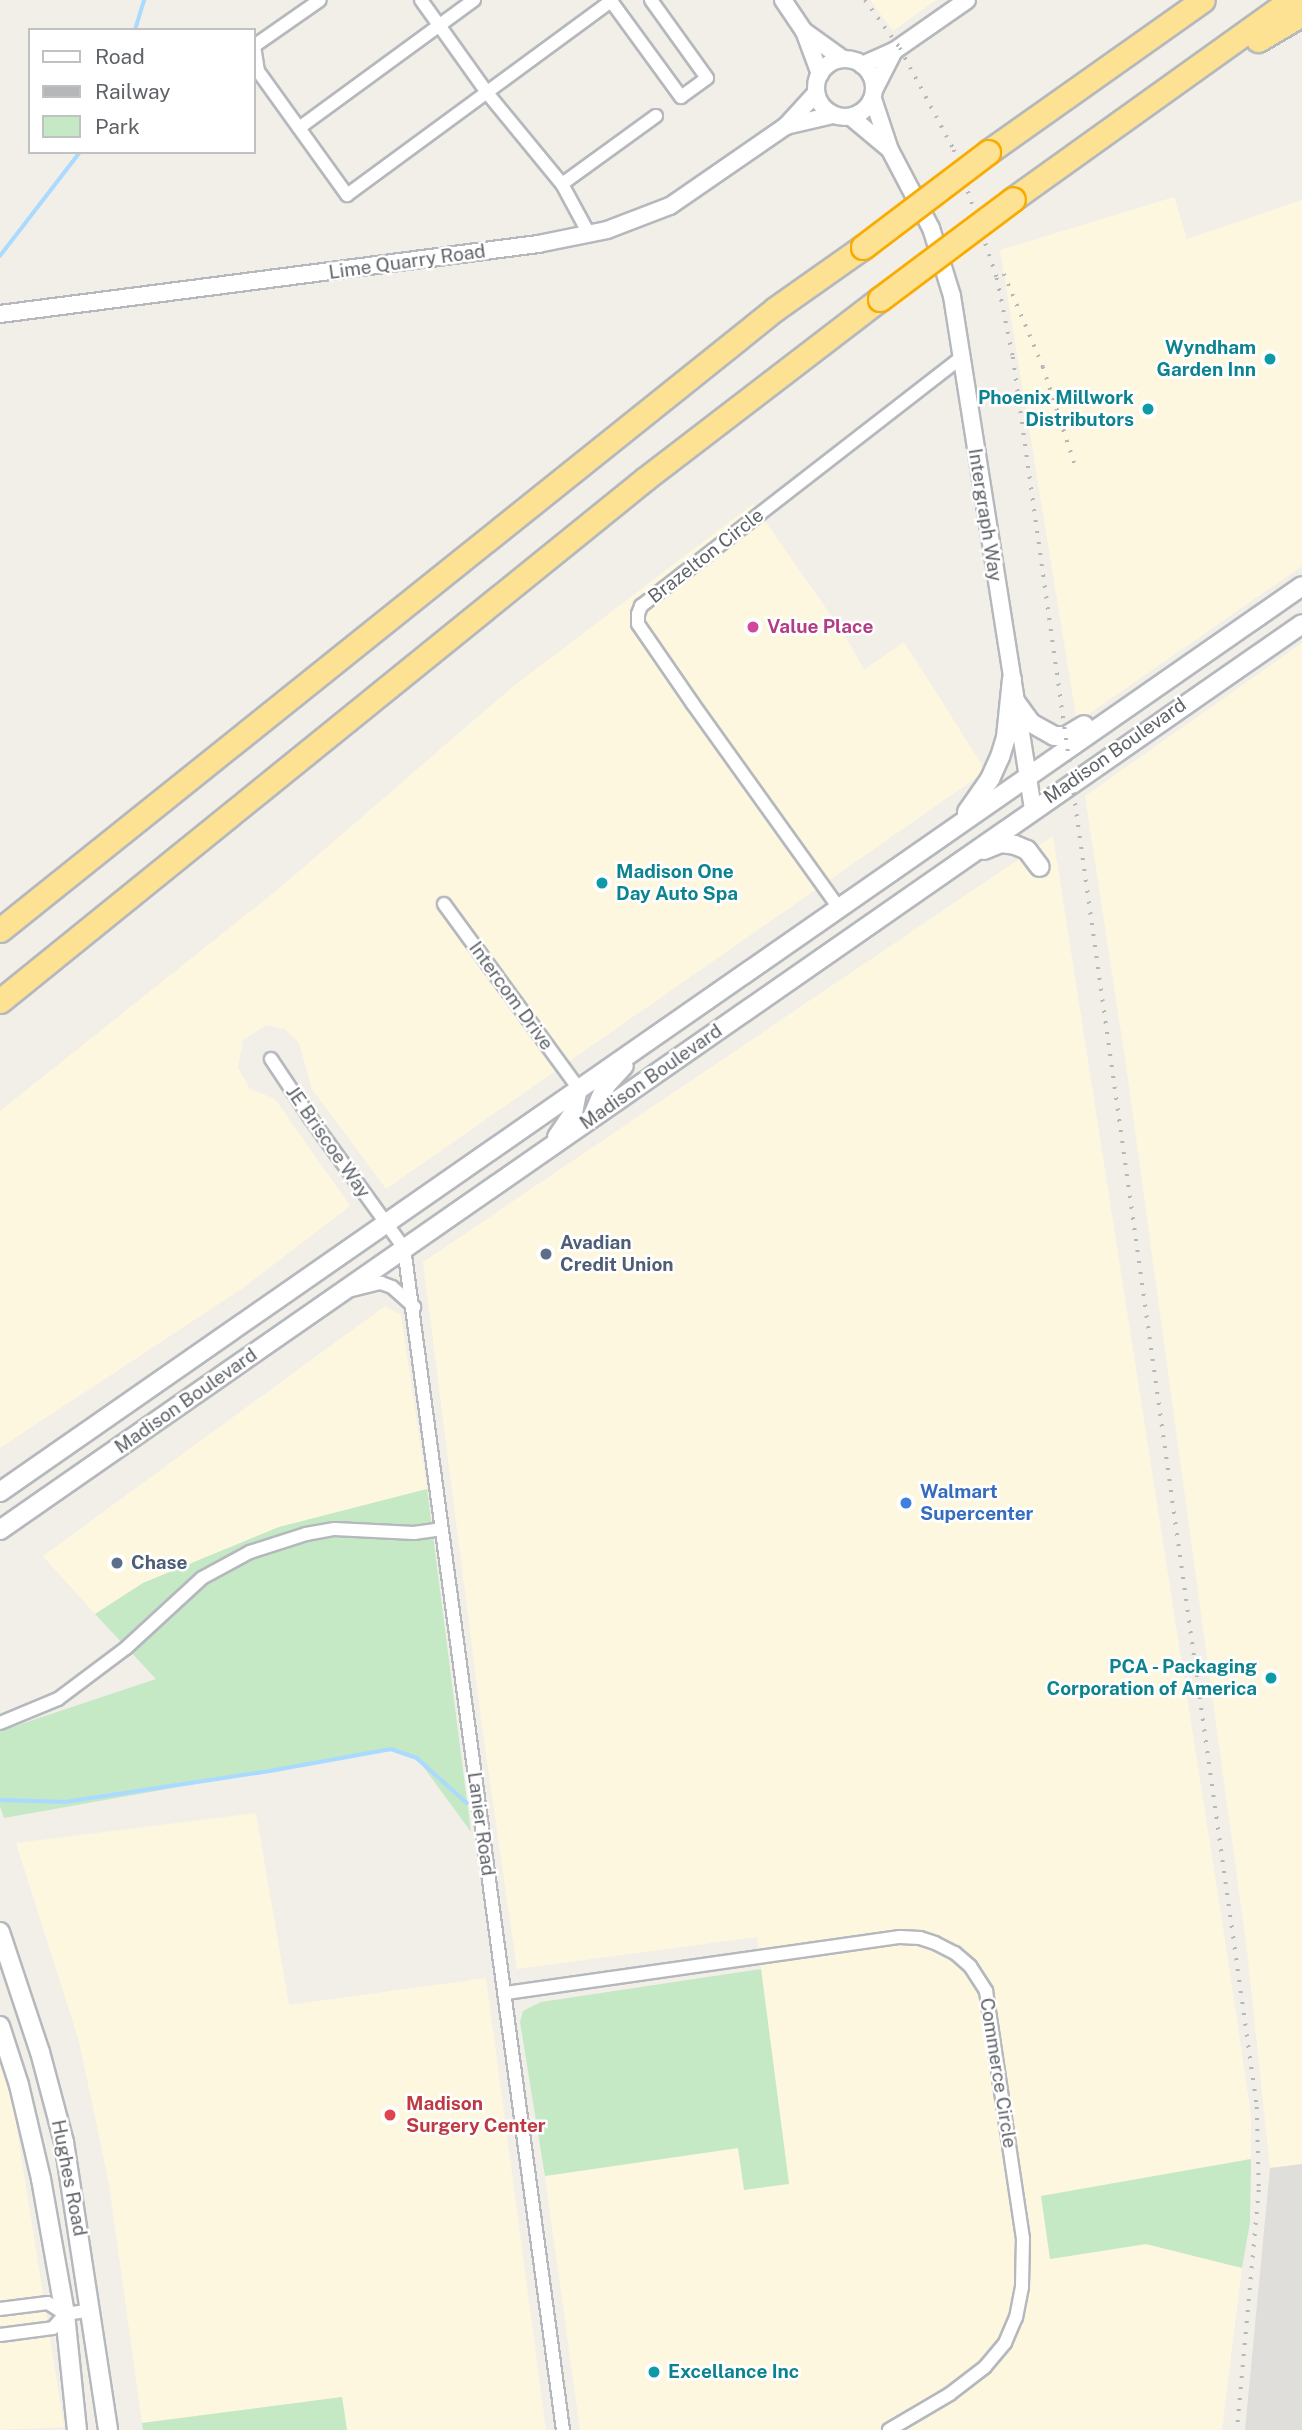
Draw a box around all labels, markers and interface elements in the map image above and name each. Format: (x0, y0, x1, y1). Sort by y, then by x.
legend (28, 28, 256, 154)
text: Road (95, 44, 145, 69)
text: Railway (95, 79, 171, 104)
text: Park (95, 114, 140, 139)
street label: Lime Quarry Road (327, 240, 487, 284)
place label: Wyndham Garden Inn (1157, 337, 1256, 381)
marker: Wyndham Garden Inn (1262, 351, 1278, 367)
place label: Phoenix Millwork Distributors (978, 387, 1134, 431)
marker: Phoenix Millwork Distributors (1140, 401, 1156, 417)
street label: Intergraph Way (963, 447, 1007, 583)
street label: Brazelton Circle (644, 504, 768, 608)
place label: Value Place (767, 616, 873, 638)
marker: Value Place (745, 619, 761, 635)
street label: Madison Boulevard (1040, 693, 1190, 809)
place label: Madison One Day Auto Spa (616, 861, 738, 905)
marker: Madison One Day Auto Spa (594, 875, 610, 891)
street label: Intercom Drive (464, 937, 558, 1055)
street label: Madison Boulevard (576, 1019, 726, 1135)
street label: JE Briscoe Way (281, 1081, 375, 1203)
place label: Avadian Credit Union (560, 1232, 674, 1276)
marker: Avadian Credit Union (538, 1246, 554, 1262)
street label: Madison Boulevard (111, 1343, 261, 1459)
place label: Walmart Supercenter (920, 1481, 1033, 1525)
marker: Walmart Supercenter (898, 1495, 914, 1511)
place label: Chase (131, 1552, 187, 1574)
marker: Chase (109, 1555, 125, 1571)
place label: PCA - Packaging Corporation of America (1046, 1656, 1257, 1700)
marker: PCA - Packaging Corporation of America (1263, 1670, 1279, 1686)
street label: Lanier Road (462, 1771, 500, 1877)
street label: Commerce Circle (975, 1996, 1021, 2150)
place label: Madison Surgery Center (406, 2093, 546, 2137)
marker: Madison Surgery Center (380, 2105, 400, 2125)
street label: Hughes Road (47, 2118, 91, 2238)
place label: Excellance Inc (668, 2361, 799, 2383)
marker: Excellance Inc (646, 2364, 662, 2380)

